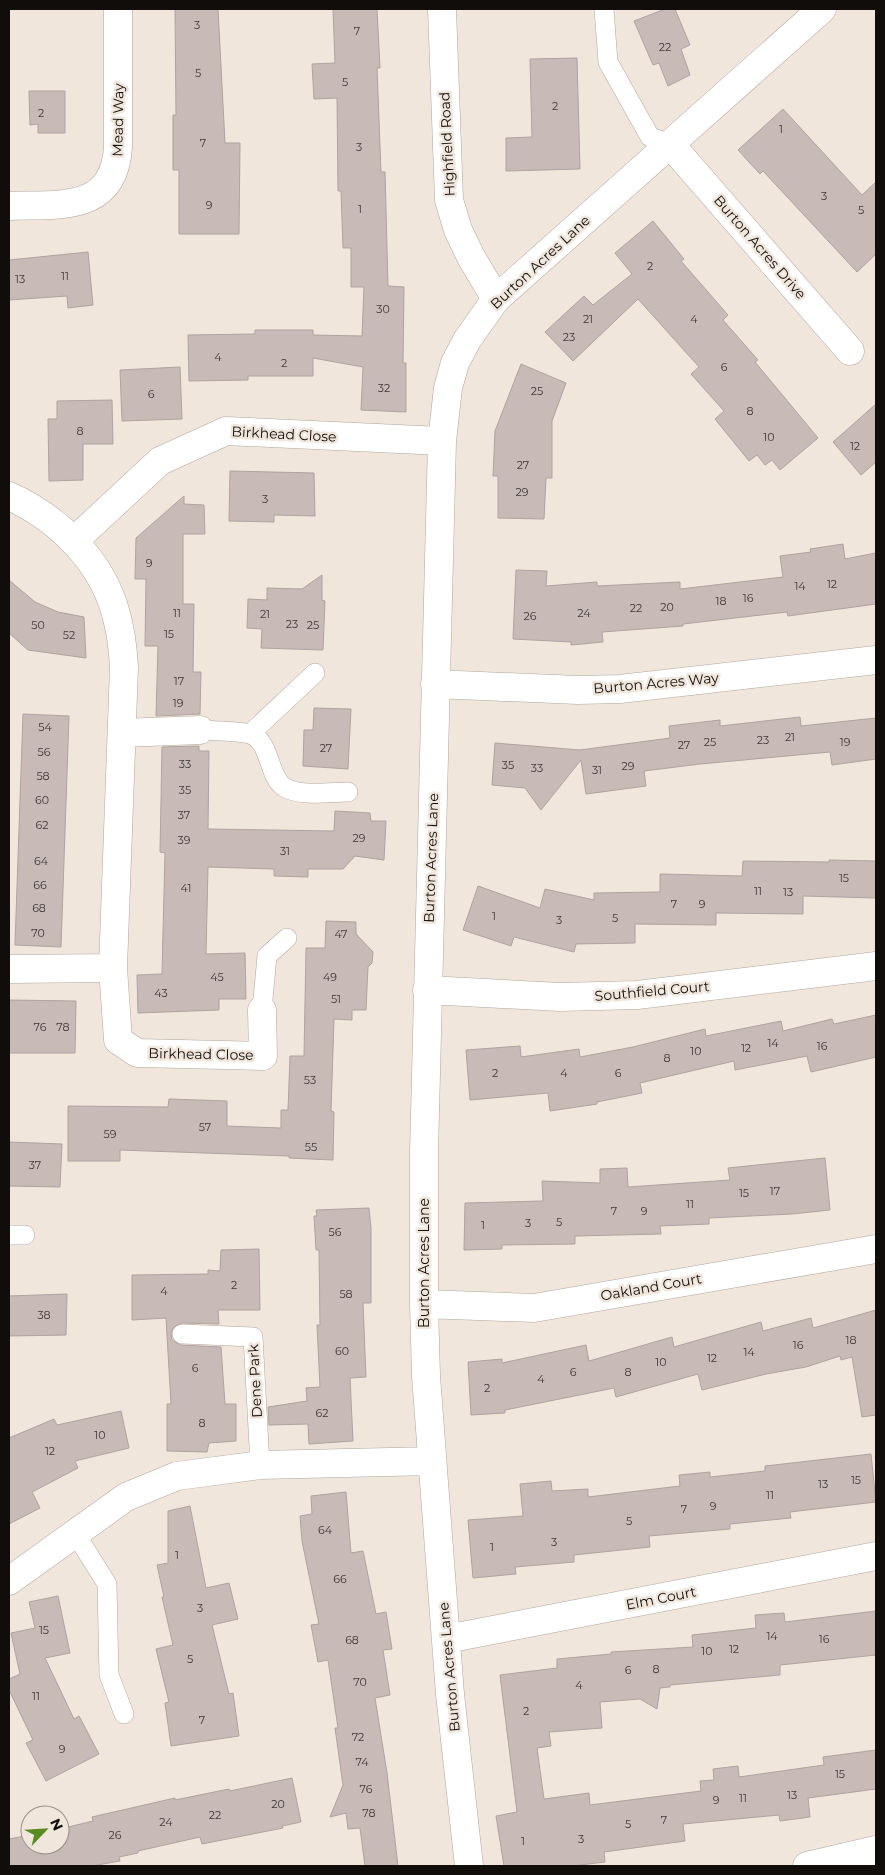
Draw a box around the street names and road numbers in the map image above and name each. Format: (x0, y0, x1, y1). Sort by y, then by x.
street label: Mead Way (108, 83, 128, 157)
street label: Highfield Road (435, 91, 459, 197)
street label: Burton Acres Drive (710, 191, 810, 303)
street label: Burton Acres Lane (486, 211, 594, 313)
street label: Birkhead Close (231, 422, 337, 446)
street label: Burton Acres Way (593, 669, 720, 697)
street label: Burton Acres Lane (420, 793, 442, 923)
street label: Southfield Court (594, 977, 710, 1005)
street label: Birkhead Close (148, 1044, 254, 1064)
street label: Burton Acres Lane (415, 1198, 433, 1328)
street label: Oakland Court (599, 1269, 703, 1305)
street label: Dene Park (244, 1343, 266, 1418)
street label: Elm Court (624, 1582, 698, 1614)
street label: Burton Acres Lane (434, 1602, 464, 1732)

